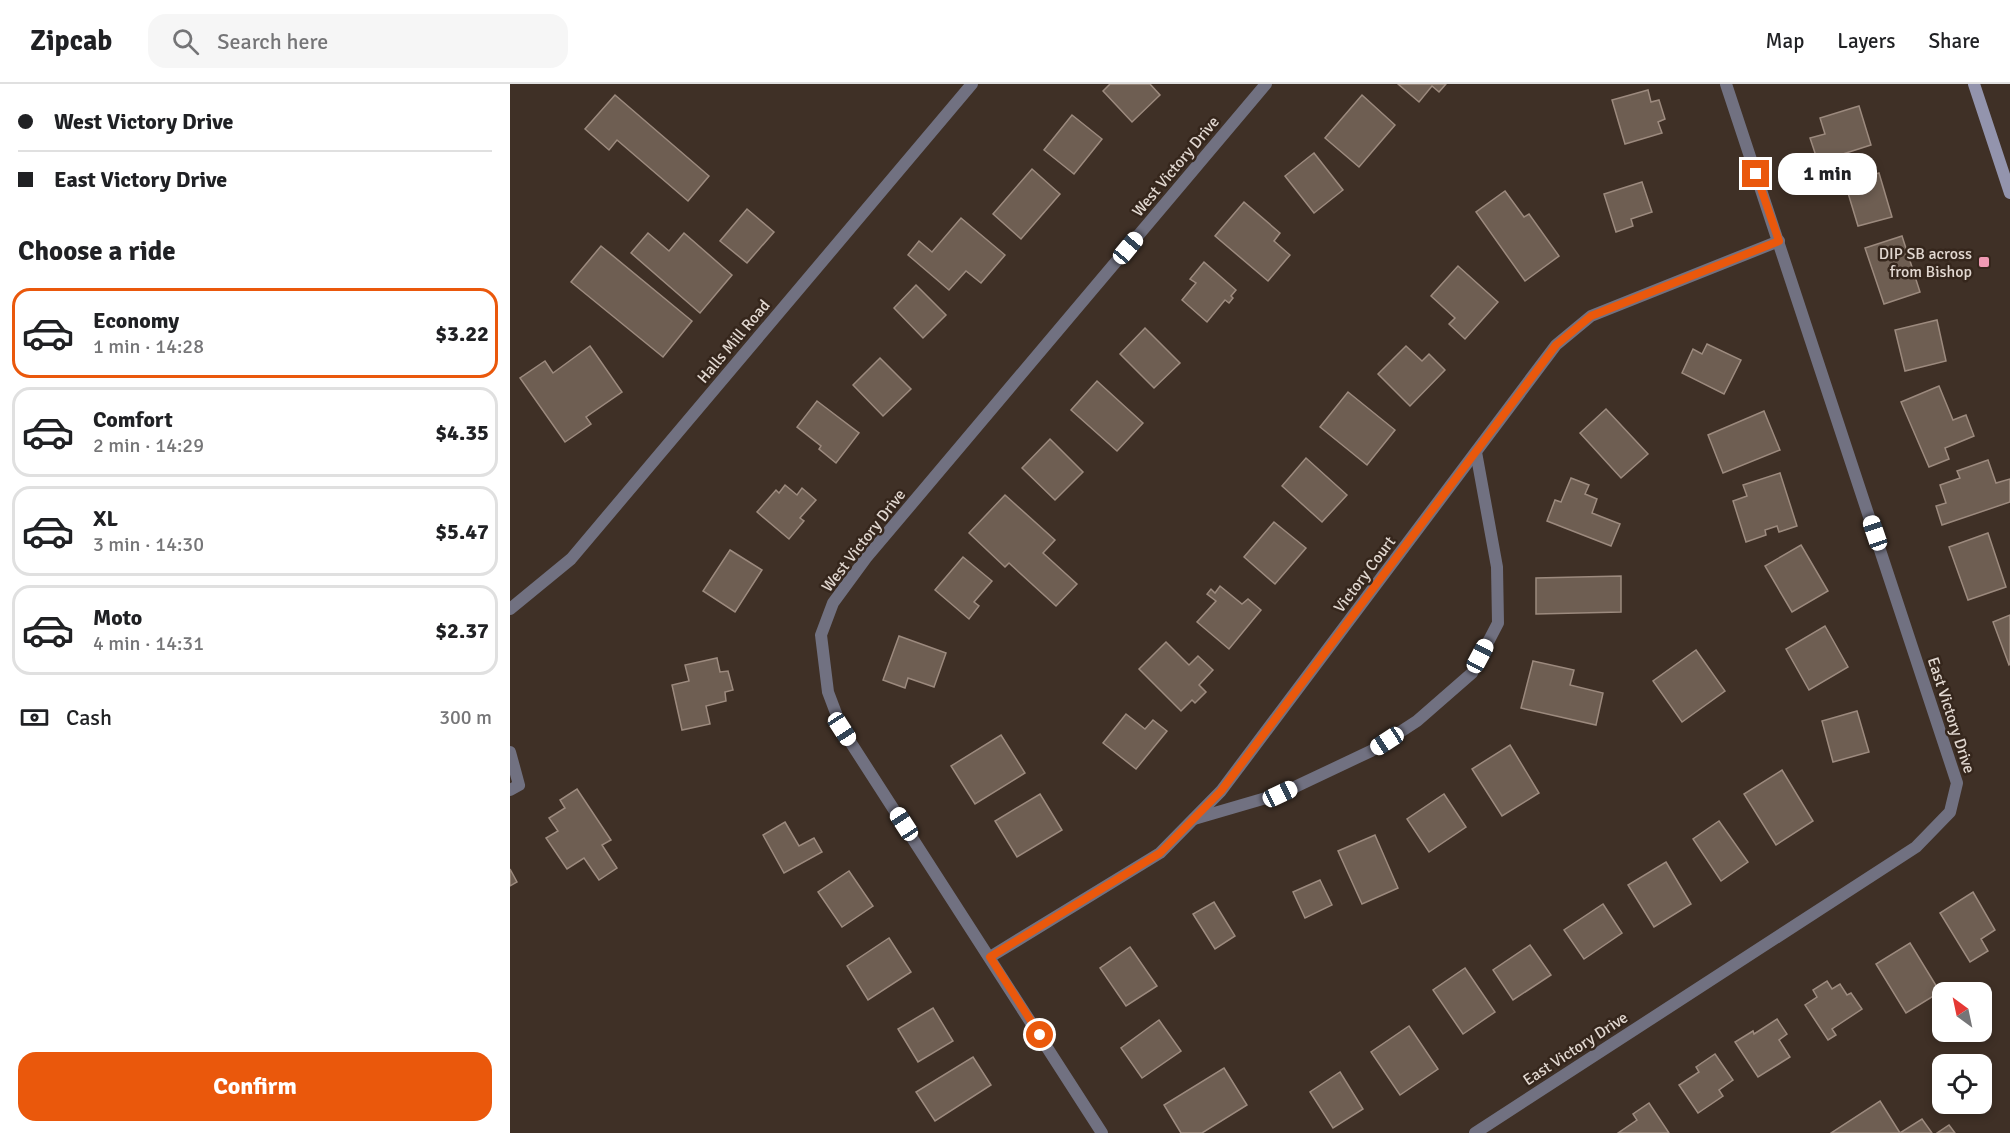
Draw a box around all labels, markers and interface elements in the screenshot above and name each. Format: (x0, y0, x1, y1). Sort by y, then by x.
search box (148, 14, 568, 68)
text: Zipcab (30, 24, 112, 58)
icon: search (169, 25, 202, 58)
text: Search here (217, 28, 328, 55)
text: Map (1766, 28, 1804, 54)
text: Layers (1837, 28, 1895, 54)
text: Share (1928, 28, 1980, 54)
text: West Victory Drive (54, 108, 233, 135)
street label: West Victory Drive (1128, 112, 1224, 221)
callout: 1 min (1777, 153, 1876, 195)
route end (1742, 160, 1769, 187)
text: 1 min (1803, 161, 1852, 186)
text: East Victory Drive (54, 166, 227, 193)
car (1110, 228, 1146, 268)
text: Choose a ride (18, 235, 176, 268)
place label: DIP SB across from Bishop (1879, 244, 1972, 282)
marker: DIP SB across from Bishop (1977, 255, 1991, 269)
street label: Halls Mill Road (693, 296, 774, 387)
icon: car (21, 306, 75, 360)
text: Economy (93, 307, 179, 334)
text: $3.22 (435, 320, 489, 347)
text: 1 min · 14:28 (93, 334, 204, 359)
icon: car (21, 405, 75, 459)
text: Comfort (93, 406, 173, 433)
text: $4.35 (435, 419, 489, 446)
text: 2 min · 14:29 (93, 433, 204, 458)
street label: West Victory Drive (817, 485, 910, 596)
icon: car (21, 504, 75, 558)
text: XL (93, 505, 118, 532)
car (1861, 513, 1889, 553)
text: $5.47 (435, 518, 489, 545)
text: 3 min · 14:30 (93, 532, 204, 557)
street label: Victory Court (1330, 532, 1400, 617)
icon: car (21, 603, 75, 657)
text: Moto (93, 604, 142, 631)
text: $2.37 (435, 617, 489, 644)
text: 4 min · 14:31 (93, 631, 204, 656)
car (1464, 636, 1496, 676)
street label: East Victory Drive (1923, 655, 1979, 776)
icon: cash (18, 701, 51, 734)
text: Cash (66, 704, 112, 731)
text: 300 m (439, 705, 492, 730)
car (825, 709, 859, 749)
car (1367, 724, 1407, 758)
car (1260, 778, 1300, 810)
car (887, 804, 921, 844)
north arrow (1932, 982, 1992, 1042)
map controls (1932, 982, 1992, 1114)
street label: East Victory Drive (1519, 1007, 1632, 1090)
route start (1026, 1021, 1053, 1048)
button: Confirm (18, 1052, 492, 1121)
button: locate (1932, 1054, 1992, 1114)

